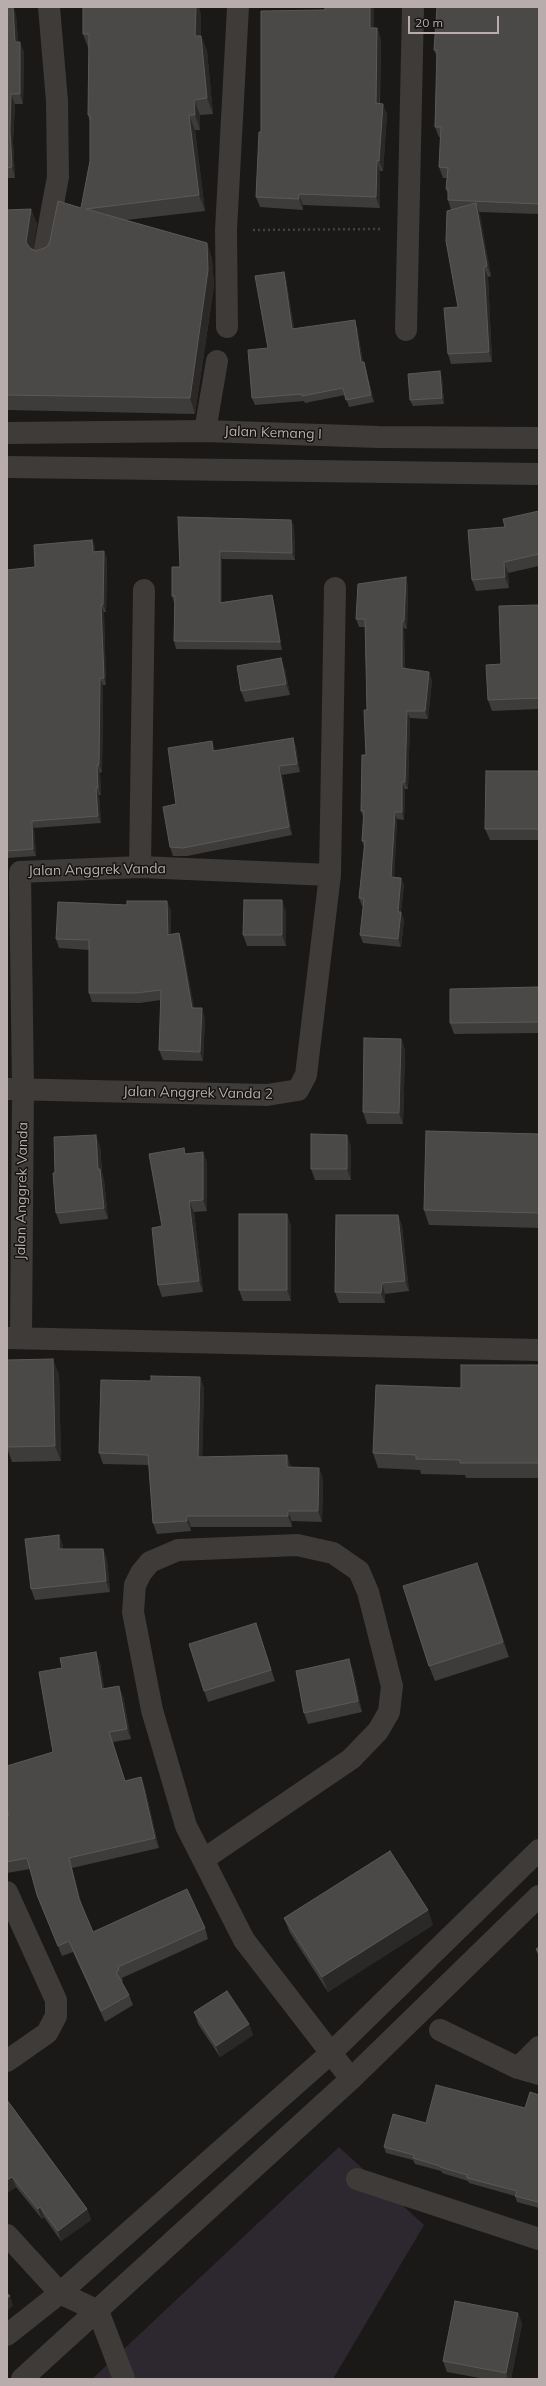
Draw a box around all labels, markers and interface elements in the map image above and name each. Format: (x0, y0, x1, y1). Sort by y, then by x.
scale bar (410, 8, 501, 34)
text: 20 m (415, 15, 443, 30)
street label: Jalan Kemang I (224, 423, 322, 443)
street label: Jalan Anggrek Vanda (28, 860, 166, 880)
street label: Jalan Anggrek Vanda 2 (123, 1083, 273, 1103)
street label: Jalan Anggrek Vanda (12, 1122, 32, 1260)

